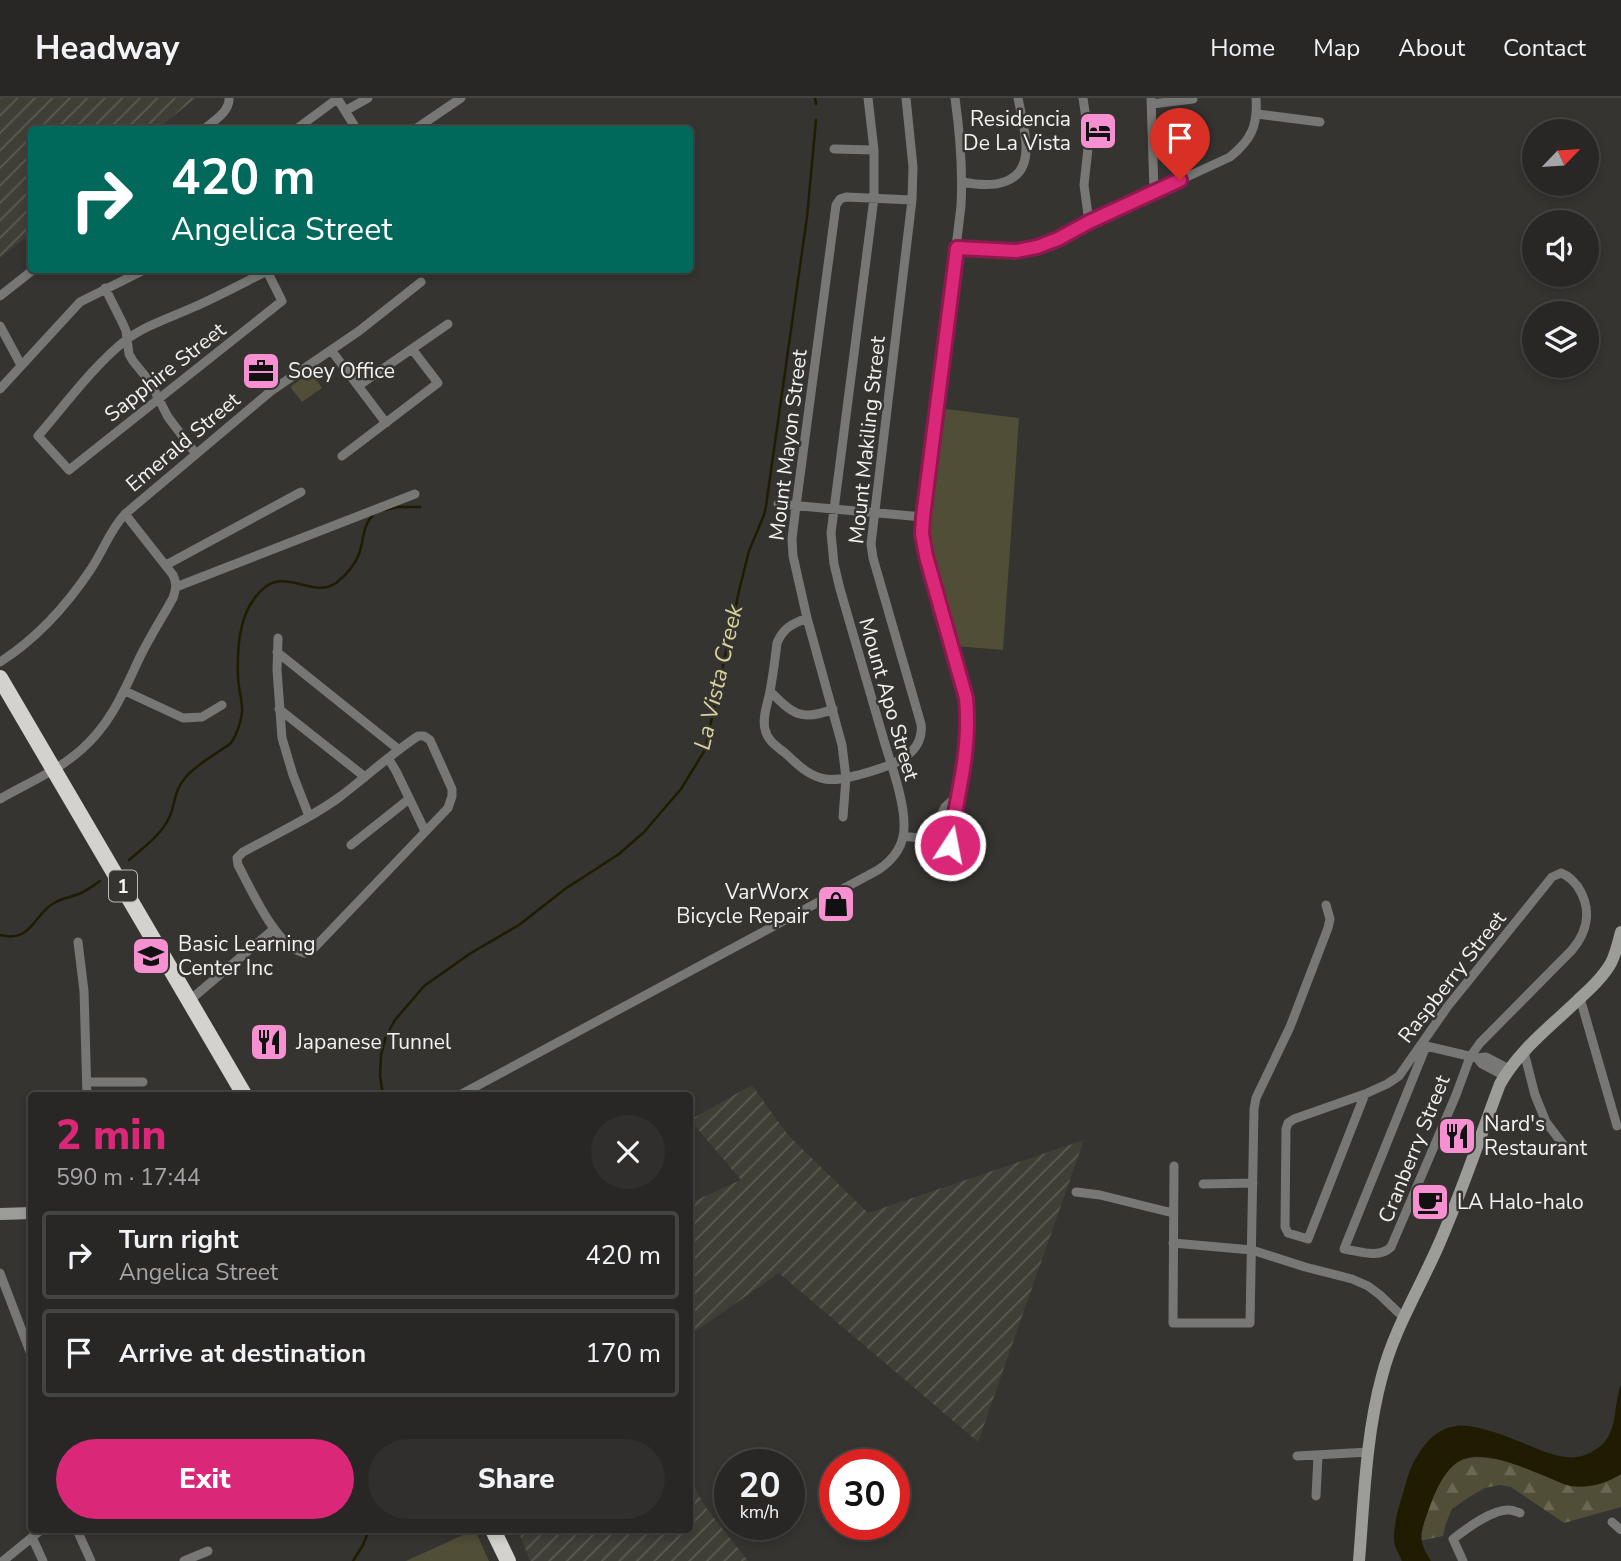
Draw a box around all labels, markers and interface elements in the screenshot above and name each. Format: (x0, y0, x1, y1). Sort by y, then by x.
text: Headway (35, 26, 179, 71)
text: Home (1210, 32, 1275, 64)
text: Map (1313, 32, 1360, 64)
text: About (1398, 32, 1465, 64)
text: Contact (1503, 32, 1586, 64)
place label: Residencia De La Vista (963, 105, 1071, 157)
pin (1150, 108, 1210, 180)
hotel icon: Residencia De La Vista (1077, 110, 1119, 152)
icon: arrive (1161, 119, 1199, 157)
north arrow (1522, 119, 1600, 196)
map controls (1522, 119, 1599, 378)
text: 420 m (171, 144, 315, 211)
icon: right (56, 154, 147, 245)
text: Angelica Street (171, 208, 392, 251)
button: sound (1522, 210, 1599, 287)
button: layers (1522, 301, 1599, 378)
street label: Sapphire Street (99, 315, 232, 428)
street label: Mount Makiling Street (842, 334, 892, 545)
street label: Mount Mayon Street (762, 347, 814, 542)
office icon: Soey Office (240, 350, 282, 392)
place label: Soey Office (288, 357, 395, 385)
street label: Emerald Street (120, 386, 246, 498)
water label: La Vista Creek (687, 601, 750, 753)
street label: Mount Apo Street (852, 614, 926, 784)
position arrow (913, 808, 987, 882)
road number: 1 (109, 870, 137, 902)
place label: VarWorx Bicycle Repair (676, 878, 809, 930)
shop icon: VarWorx Bicycle Repair (815, 883, 857, 925)
street label: Raspberry Street (1392, 905, 1513, 1049)
place label: Basic Learning Center Inc (178, 930, 316, 982)
school or university icon: Basic Learning Center Inc (130, 935, 172, 977)
restaurant icon: Japanese Tunnel (248, 1021, 290, 1063)
place label: Japanese Tunnel (295, 1028, 452, 1056)
street label: Cranberry Street (1372, 1070, 1457, 1227)
text: 2 min (56, 1107, 166, 1164)
place label: Nard's Restaurant (1484, 1110, 1588, 1162)
button: close (591, 1115, 665, 1189)
restaurant icon: Nard's Restaurant (1436, 1115, 1478, 1157)
text: 590 m · 17:44 (56, 1162, 201, 1193)
cafe icon: LA Halo-halo (1409, 1181, 1451, 1223)
place label: LA Halo-halo (1457, 1188, 1584, 1216)
text: Turn right (119, 1222, 238, 1257)
icon: right (60, 1236, 98, 1274)
text: 420 m (585, 1238, 661, 1273)
text: Angelica Street (119, 1257, 278, 1288)
icon: arrive (60, 1334, 98, 1372)
text: Arrive at destination (119, 1336, 366, 1371)
text: 170 m (585, 1336, 661, 1371)
button: Exit (56, 1439, 354, 1519)
button: Share (368, 1439, 665, 1519)
speed limit sign: 30 (819, 1449, 910, 1540)
text: 20 (738, 1462, 781, 1509)
text: km/h (740, 1500, 779, 1524)

